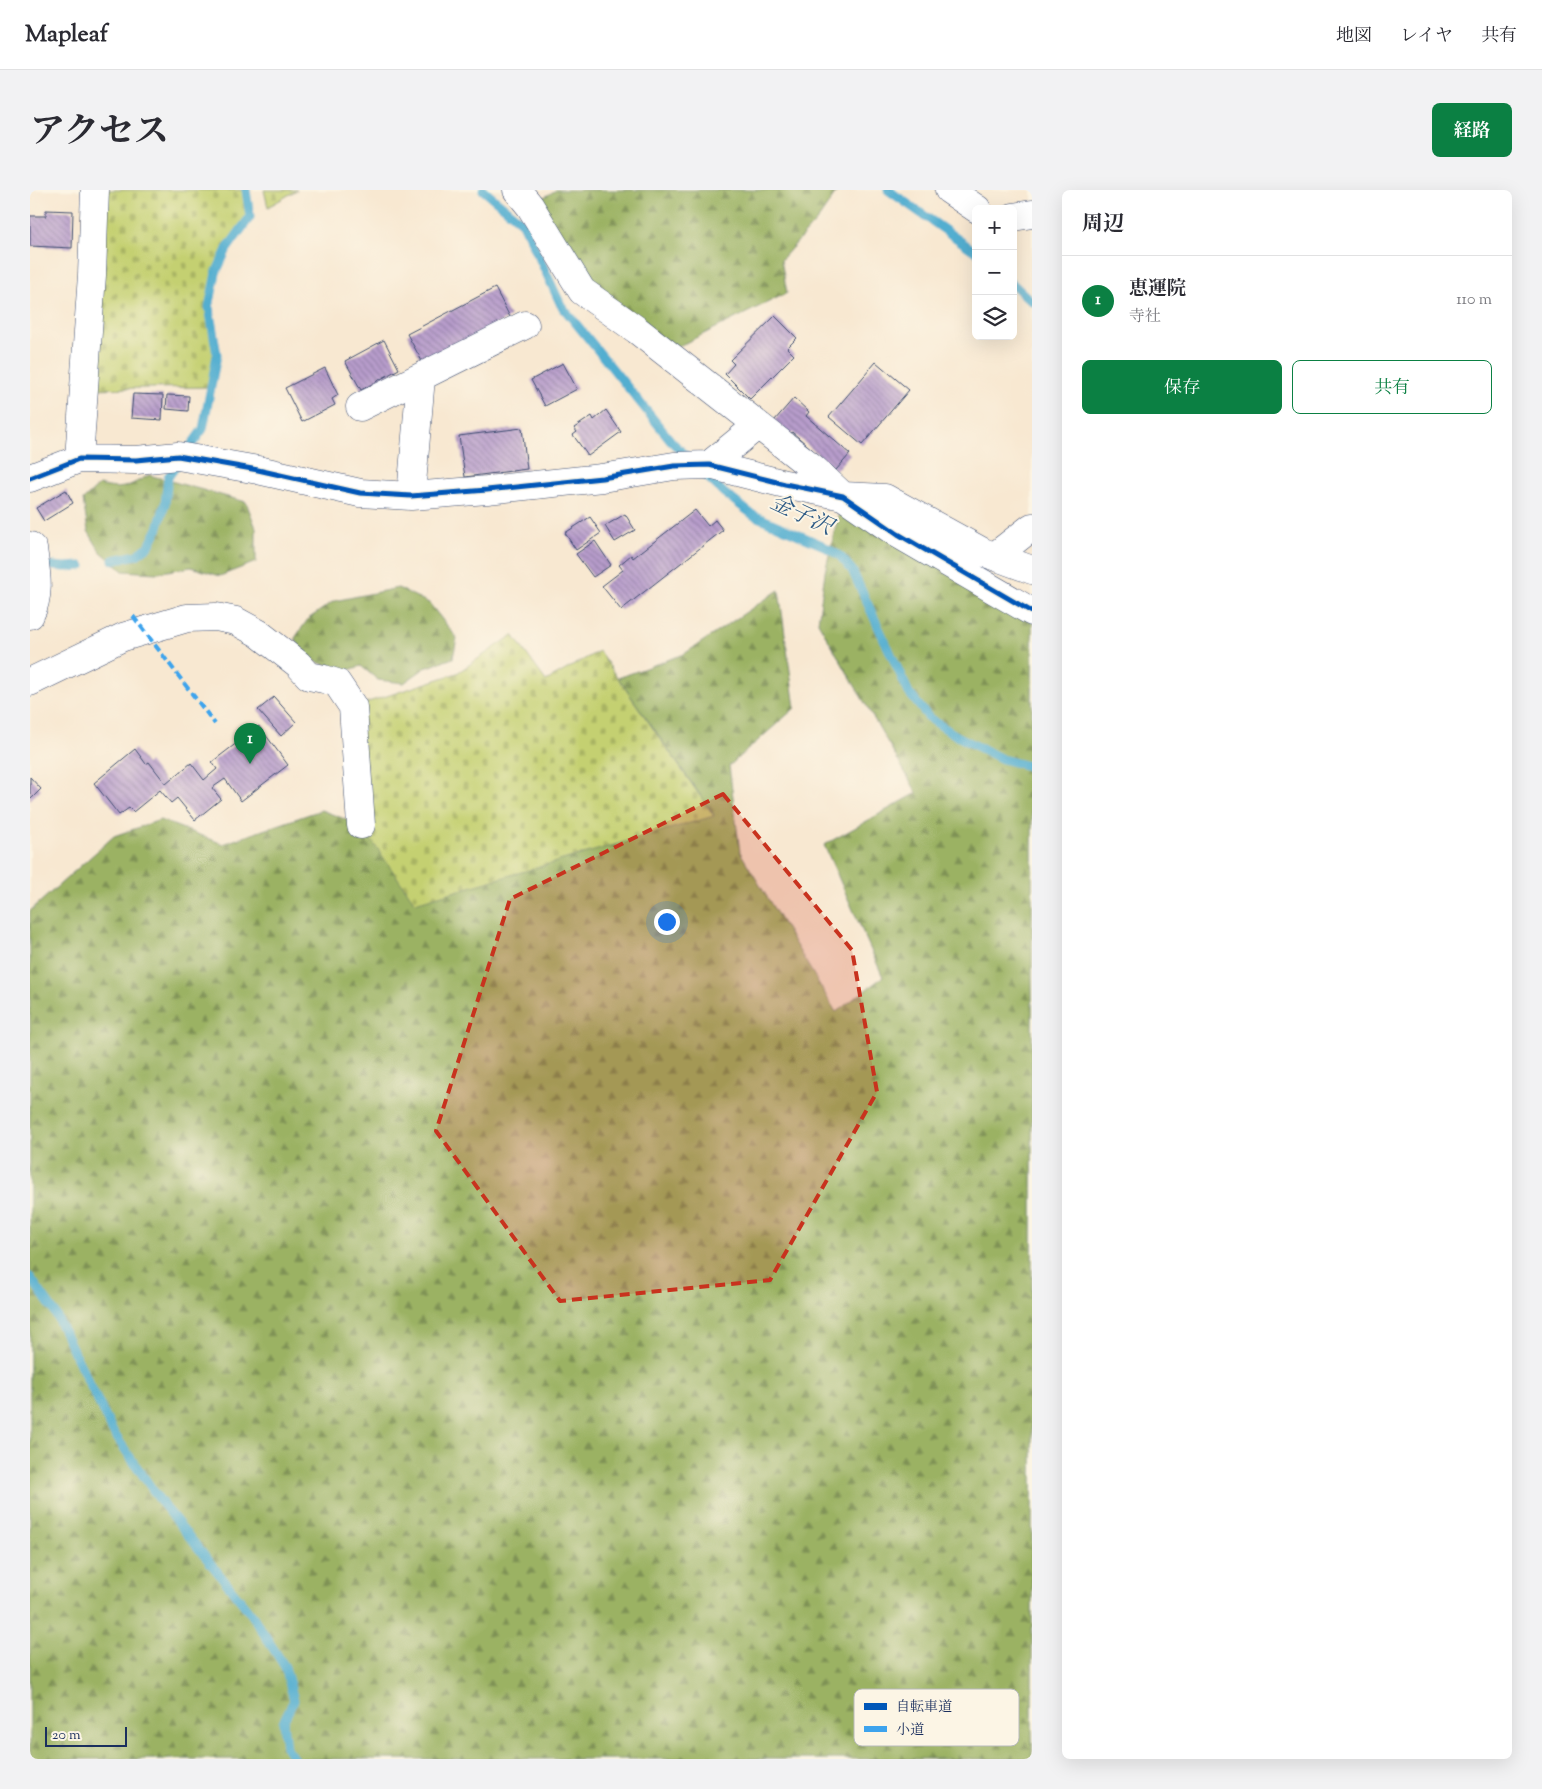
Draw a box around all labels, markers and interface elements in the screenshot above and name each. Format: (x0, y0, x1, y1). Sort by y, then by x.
text: Mapleaf (25, 18, 108, 52)
text: 地図 (1336, 24, 1372, 50)
text: レイヤ (1400, 24, 1453, 50)
text: 共有 (1481, 24, 1517, 50)
button: 経路 (1432, 103, 1512, 157)
text: アクセス (30, 108, 169, 159)
map controls (972, 205, 1017, 340)
button: + (972, 205, 1017, 250)
text: 周辺 (1082, 210, 1124, 240)
button: − (972, 250, 1017, 295)
text: 恵運院 (1129, 276, 1186, 303)
text: 1 (1095, 289, 1101, 312)
text: 110 m (1456, 289, 1492, 312)
button: layers (972, 295, 1017, 340)
text: 寺社 (1129, 306, 1161, 329)
button: 保存 (1082, 360, 1282, 414)
button: 共有 (1292, 360, 1492, 414)
water label: 金子沢 (764, 488, 840, 546)
pin: 1 (234, 723, 266, 764)
your location (654, 909, 680, 935)
legend (854, 1689, 1019, 1746)
text: 自転車道 (896, 1698, 952, 1718)
text: 小道 (896, 1721, 924, 1741)
scale bar (45, 1724, 128, 1747)
text: 20 m (52, 1726, 81, 1746)

